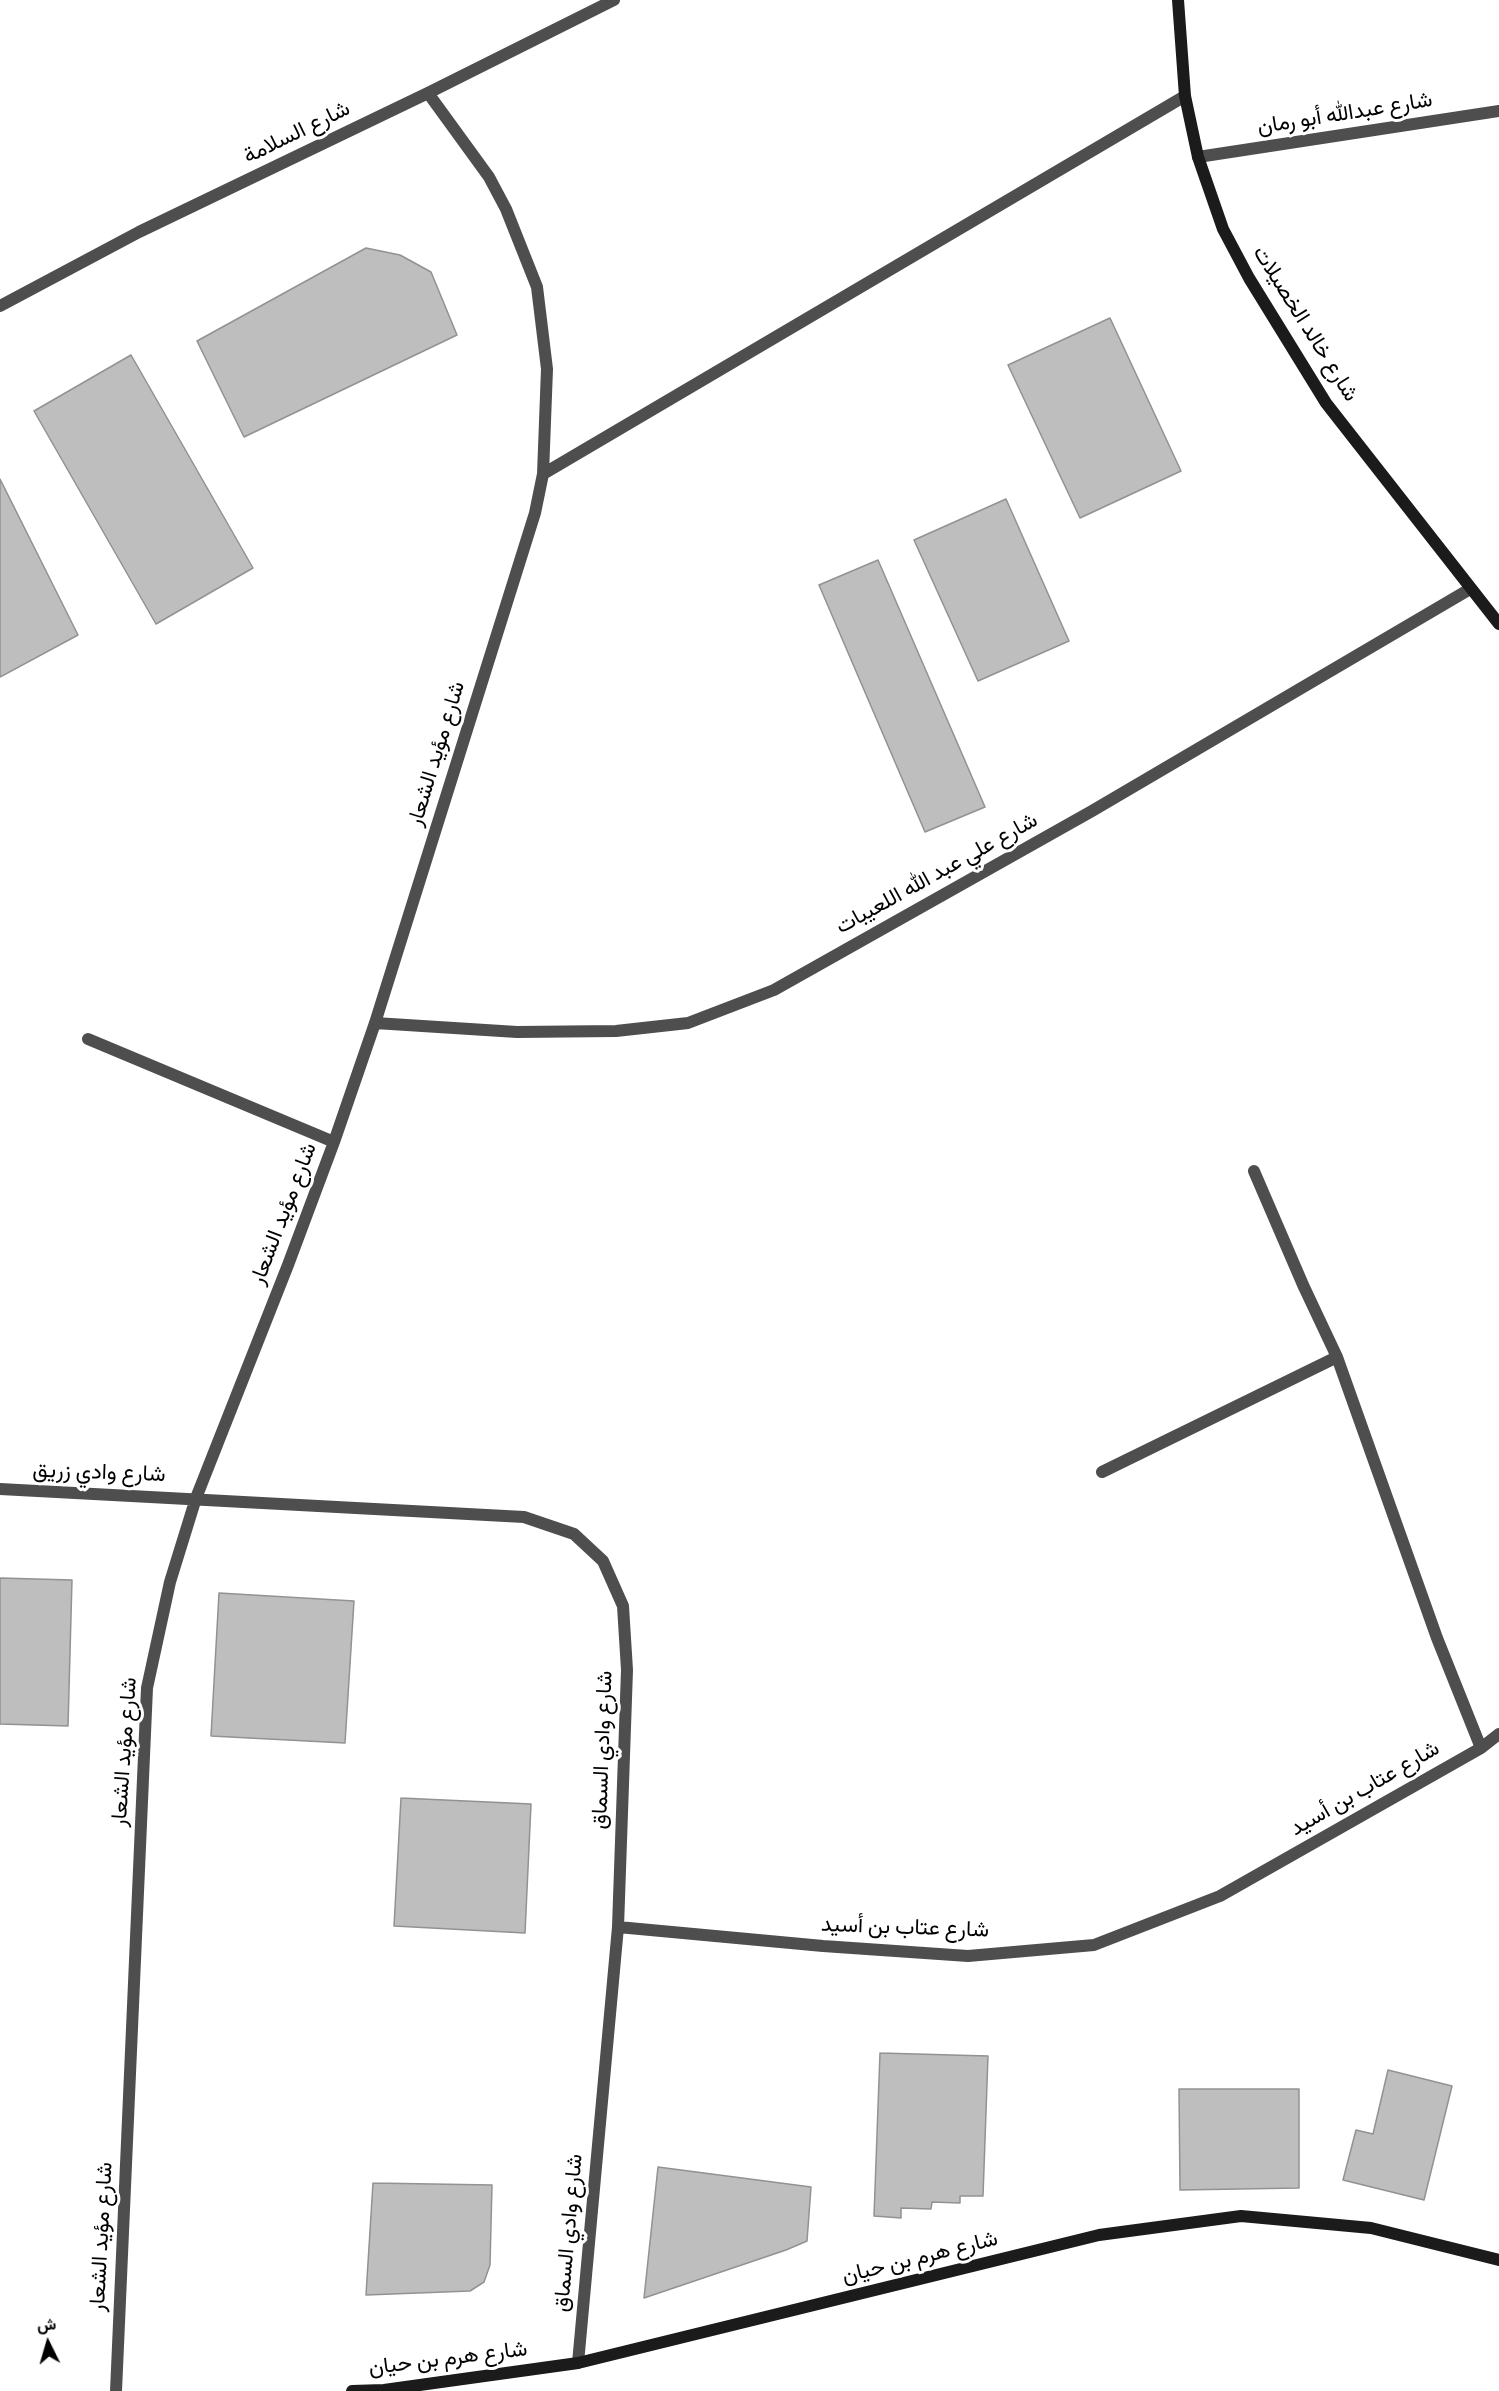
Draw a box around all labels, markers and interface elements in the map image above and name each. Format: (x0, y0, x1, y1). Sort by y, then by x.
street label: شارع عبدالله أبو رمان (1256, 87, 1434, 141)
street label: شارع السلامة (239, 96, 355, 170)
street label: شارع خالد الخصيلات (1247, 241, 1363, 407)
street label: شارع مؤيد الشعار (402, 678, 472, 830)
street label: شارع علي عبد الله اللعيبات (832, 808, 1042, 940)
street label: شارع مؤيد الشعار (245, 1139, 323, 1289)
street label: شارع وادي زريق (32, 1457, 166, 1489)
street label: شارع وادي السماق (587, 1670, 619, 1830)
street label: شارع مؤيد الشعار (107, 1676, 143, 1828)
street label: شارع عتاب بن أسيد (1286, 1736, 1444, 1842)
street label: شارع عتاب بن أسيد (821, 1912, 989, 1944)
street label: شارع وادي السماق (549, 2153, 589, 2313)
street label: شارع مؤيد الشعار (85, 2161, 119, 2313)
street label: شارع هرم بن حيان (839, 2226, 1001, 2290)
north arrow (18, 2313, 78, 2373)
text: ش (36, 2314, 57, 2336)
street label: شارع هرم بن حيان (367, 2336, 529, 2382)

